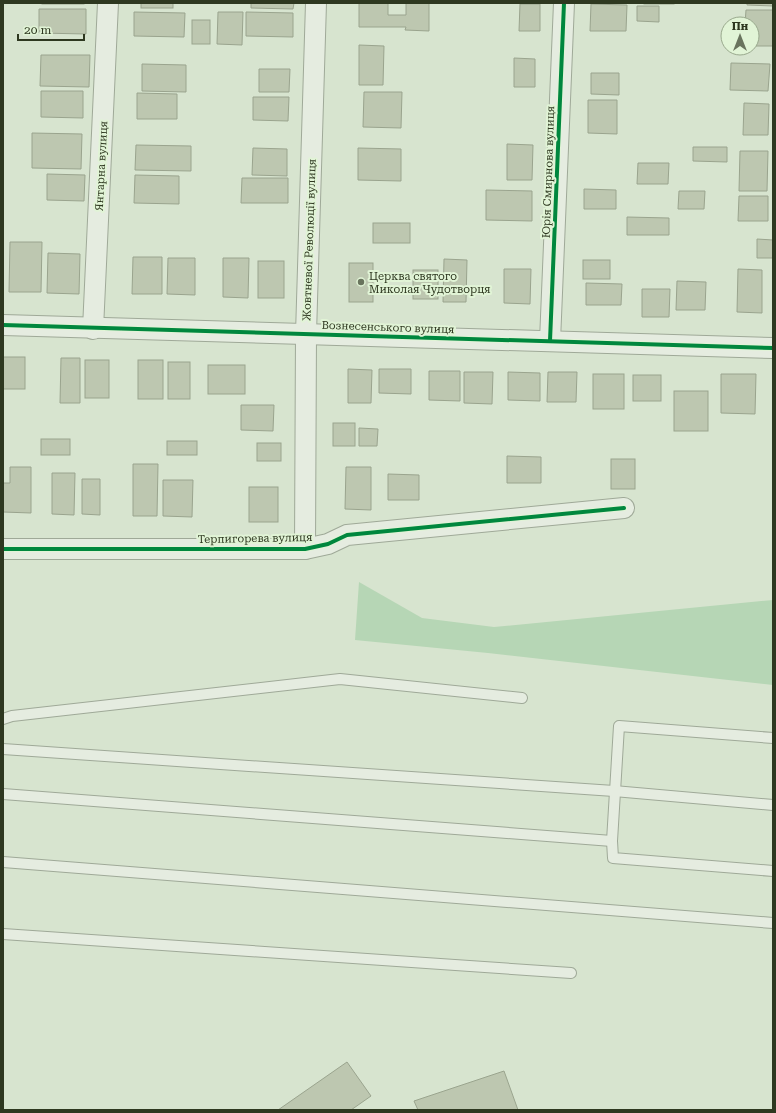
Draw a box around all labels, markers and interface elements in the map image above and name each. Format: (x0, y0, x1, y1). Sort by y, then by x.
scale bar (18, 16, 84, 42)
north arrow (720, 16, 760, 56)
text: Пн (732, 20, 749, 33)
text: 20 m (24, 23, 51, 37)
street label: Юрія Смирнова вулиця (540, 106, 557, 238)
street label: Янтарна вулиця (93, 121, 110, 211)
street label: Жовтневої Революції вулиця (300, 159, 319, 321)
place label: Церква святого Миколая Чудотворця (369, 270, 491, 296)
marker: Церква святого Миколая Чудотворця (356, 277, 366, 287)
street label: Вознесенського вулиця (321, 319, 455, 336)
street label: Терпигорева вулиця (197, 531, 313, 546)

